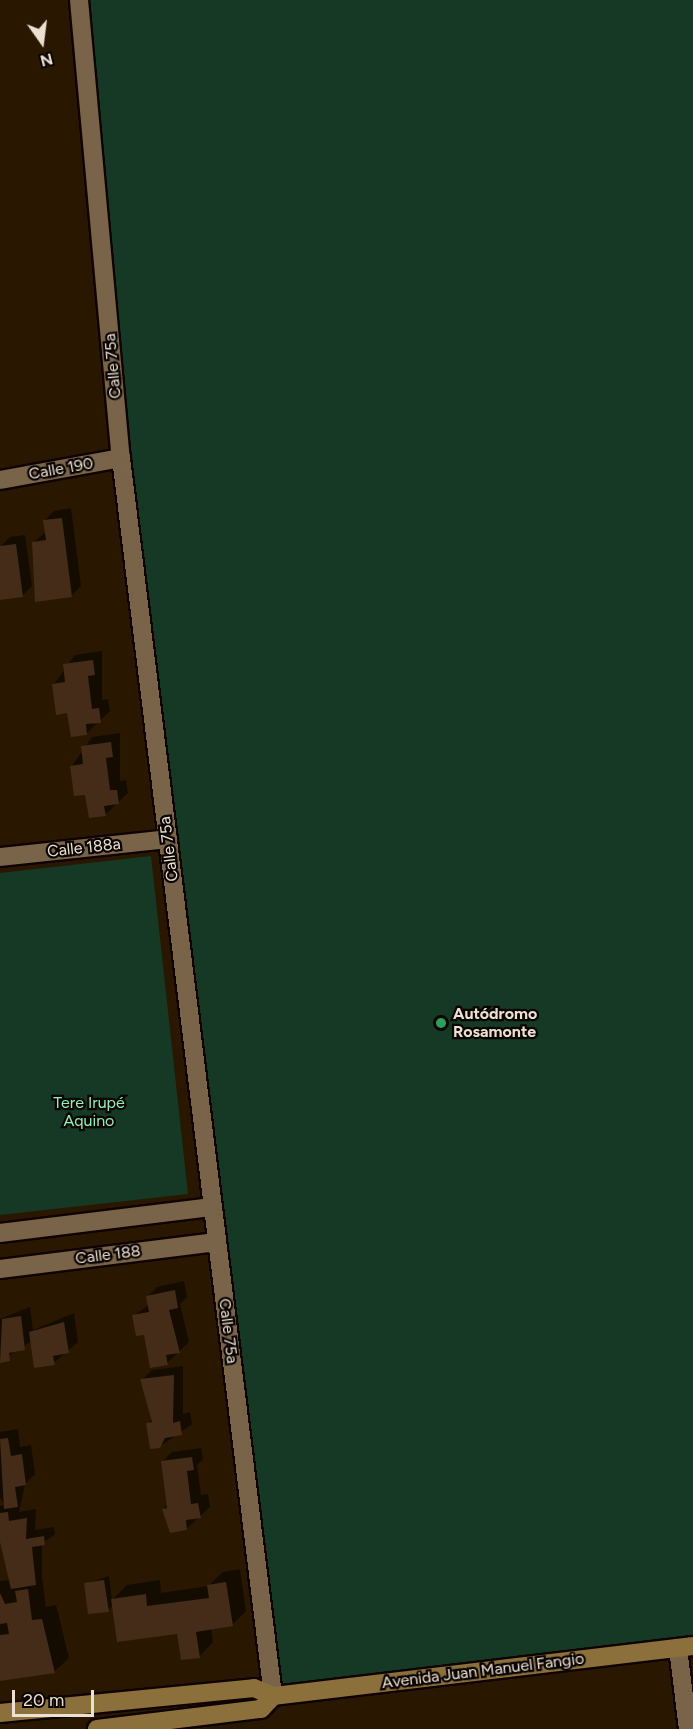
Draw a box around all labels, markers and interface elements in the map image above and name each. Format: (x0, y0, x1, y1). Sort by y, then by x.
north arrow (12, 12, 72, 72)
text: N (38, 49, 55, 71)
street label: Calle 75a (101, 333, 125, 399)
street label: Calle 190 (27, 454, 95, 484)
street label: Calle 75a (155, 815, 183, 883)
street label: Calle 188a (46, 835, 122, 861)
place label: Autódromo Rosamonte (453, 1004, 537, 1042)
marker: Autódromo Rosamonte (434, 1016, 448, 1030)
park label: Tere Irupé Aquino (53, 1093, 125, 1131)
street label: Calle 188 (74, 1241, 142, 1269)
street label: Calle 75a (214, 1297, 242, 1365)
street label: Avenida Juan Manuel Fangio (381, 1649, 585, 1693)
scale bar (15, 1678, 98, 1716)
text: 20 m (23, 1689, 64, 1711)

